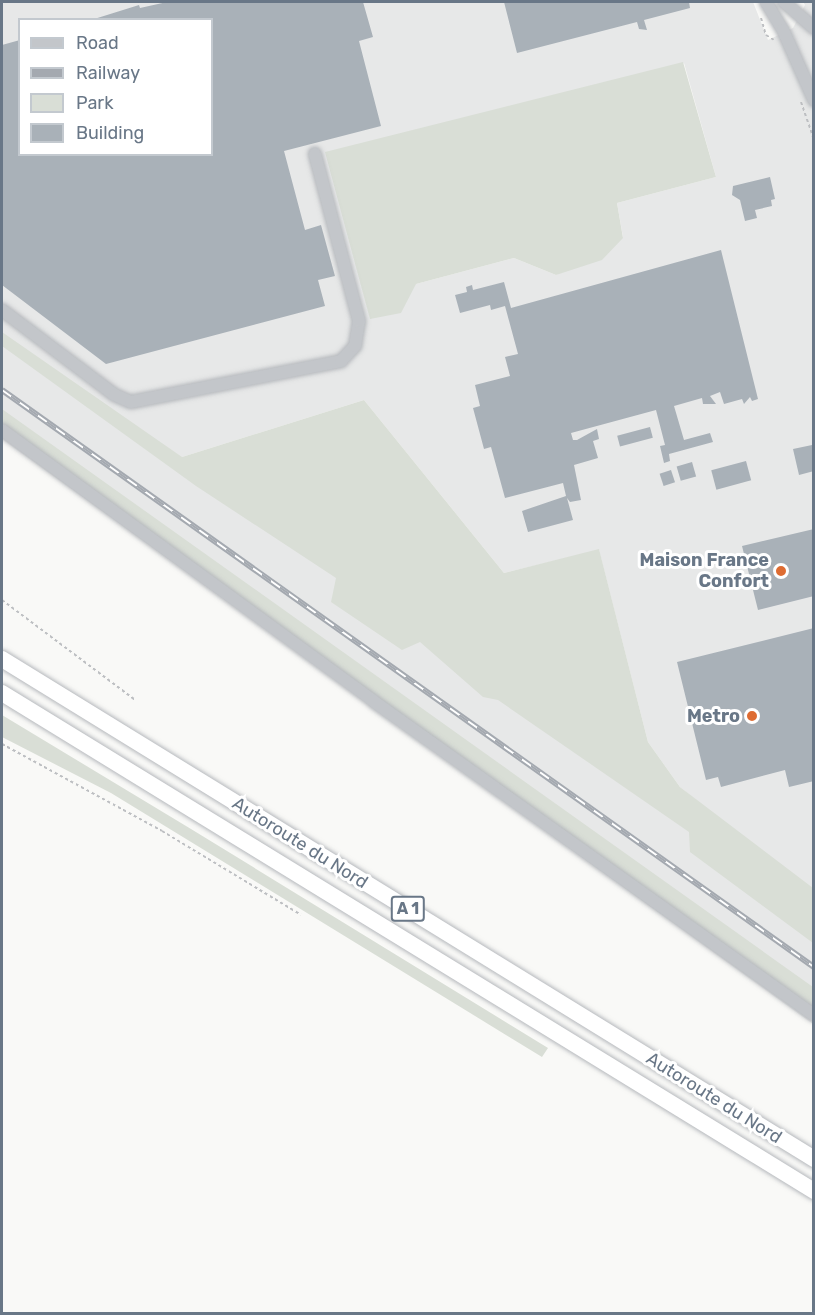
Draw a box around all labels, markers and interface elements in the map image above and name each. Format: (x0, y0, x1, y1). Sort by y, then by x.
legend (18, 18, 213, 156)
text: Road (76, 32, 119, 54)
text: Railway (76, 62, 140, 84)
text: Park (76, 92, 113, 114)
text: Building (76, 122, 144, 144)
place label: Maison France Confort (639, 550, 769, 592)
marker: Maison France Confort (774, 564, 788, 578)
place label: Metro (687, 705, 740, 727)
marker: Metro (745, 709, 759, 723)
street label: Autoroute du Nord (228, 793, 372, 893)
road number: A 1 (390, 896, 426, 922)
street label: Autoroute du Nord (642, 1048, 786, 1148)

